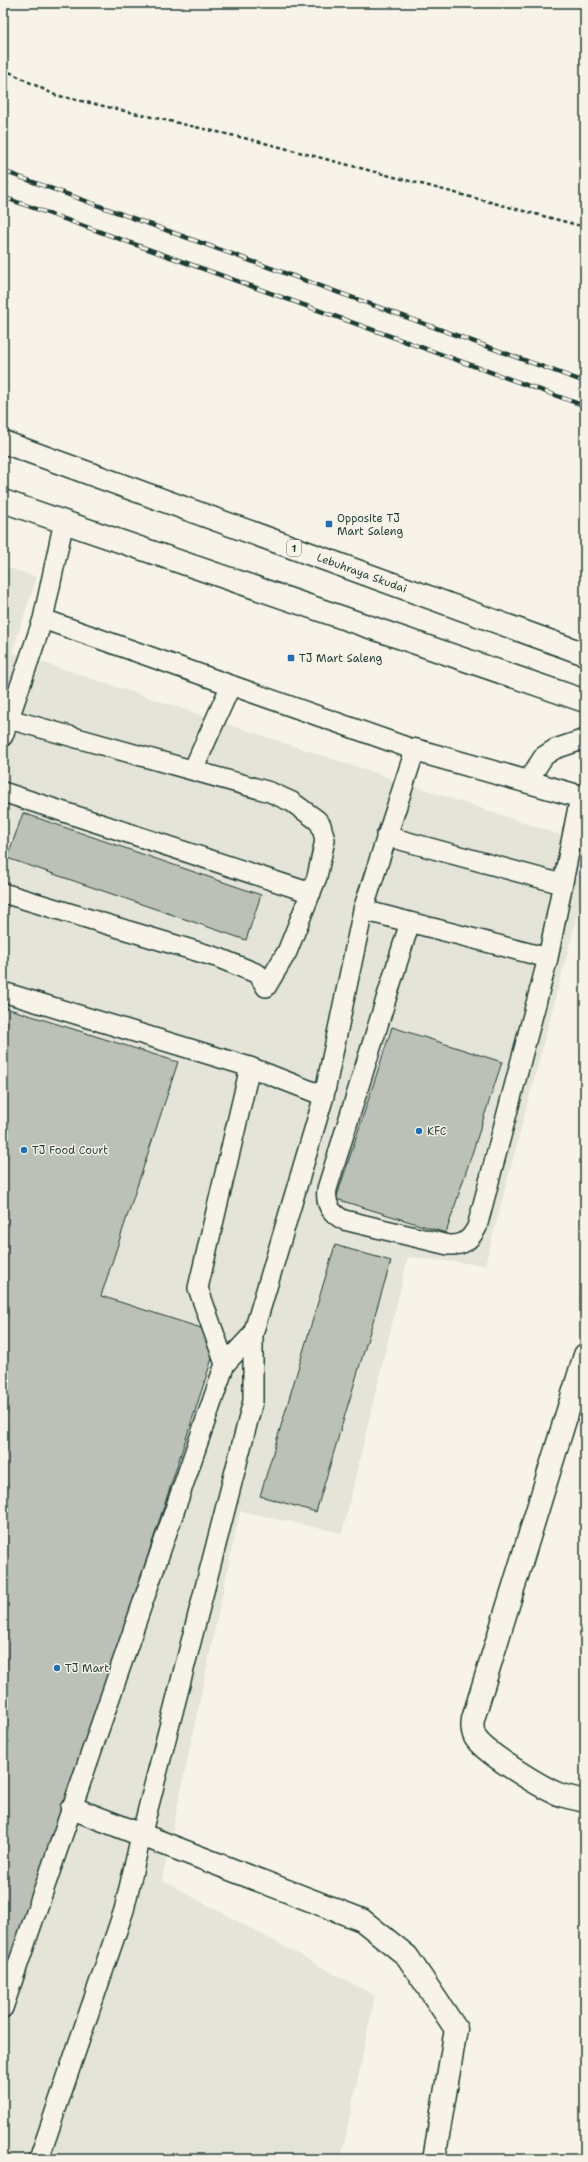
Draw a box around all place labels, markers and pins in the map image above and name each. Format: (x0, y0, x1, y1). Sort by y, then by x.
place label: Opposite TJ Mart Saleng (337, 511, 403, 539)
marker: Opposite TJ Mart Saleng (324, 519, 334, 529)
place label: TJ Mart Saleng (299, 651, 383, 666)
marker: TJ Mart Saleng (286, 653, 296, 663)
place label: KFC (427, 1124, 447, 1139)
marker: KFC (414, 1126, 424, 1136)
place label: TJ Food Court (32, 1143, 108, 1158)
marker: TJ Food Court (19, 1145, 29, 1155)
place label: TJ Mart (65, 1661, 109, 1676)
marker: TJ Mart (52, 1663, 62, 1673)

